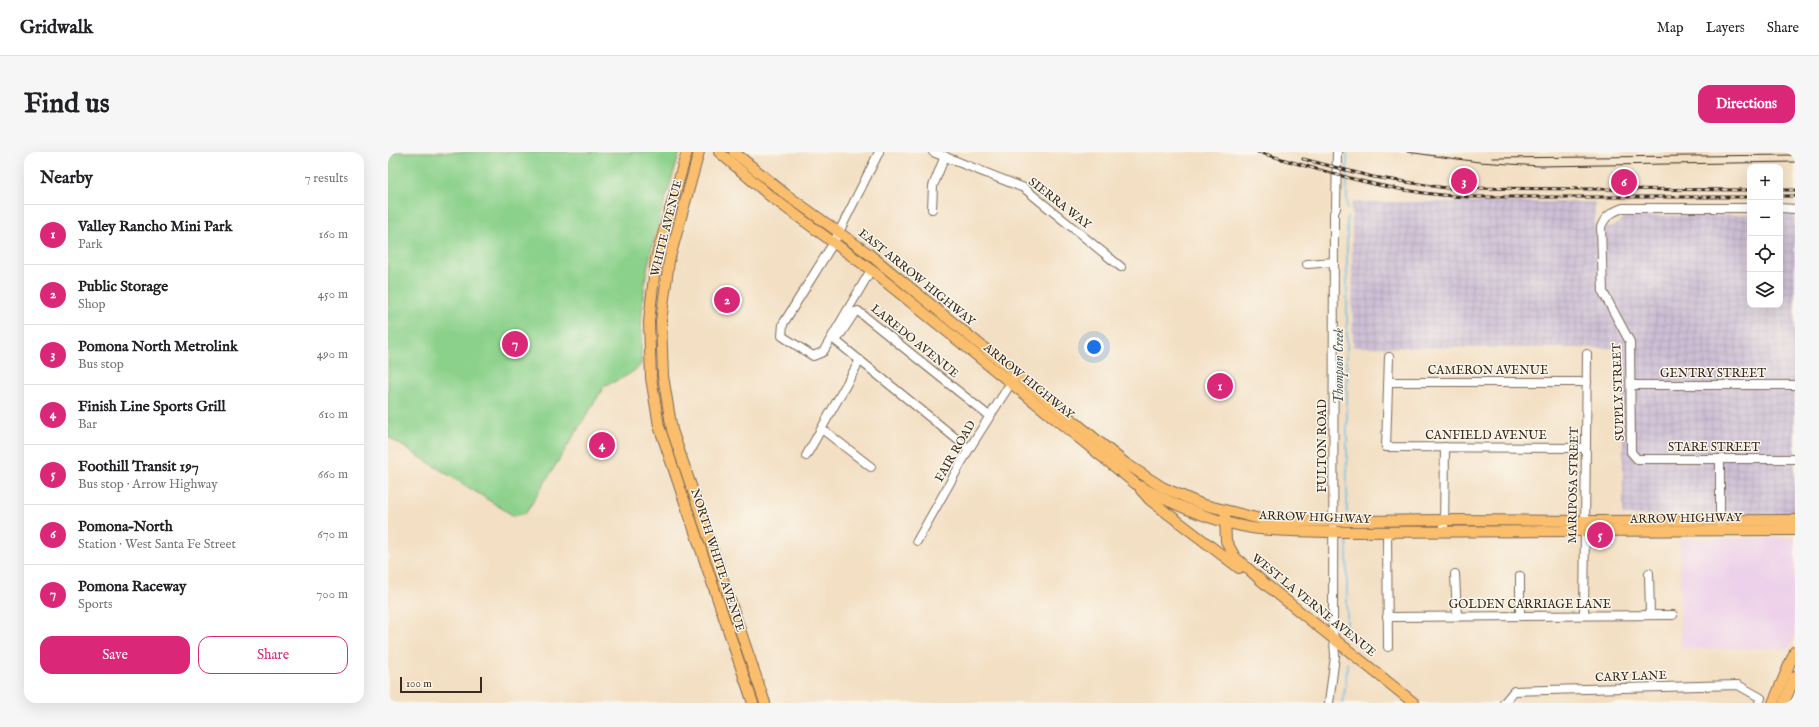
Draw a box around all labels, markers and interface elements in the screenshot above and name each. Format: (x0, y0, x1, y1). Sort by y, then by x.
text: Gridwalk (20, 16, 93, 40)
text: Map (1657, 19, 1684, 37)
text: Layers (1706, 19, 1745, 37)
text: Share (1767, 19, 1799, 37)
button: Directions (1698, 85, 1795, 123)
text: Find us (24, 87, 110, 122)
map controls (1747, 164, 1783, 308)
button: + (1747, 164, 1783, 200)
pin: 3 (1451, 166, 1477, 196)
pin: 6 (1611, 167, 1637, 197)
text: Nearby (40, 168, 93, 189)
text: 7 results (304, 170, 348, 187)
street label: SIERRA WAY (1025, 174, 1095, 233)
street label: WHITE AVENUE (647, 178, 686, 278)
button: − (1747, 200, 1783, 236)
text: Valley Rancho Mini Park (78, 217, 233, 236)
text: 1 (51, 226, 55, 243)
text: 160 m (318, 226, 348, 243)
street label: EAST ARROW HIGHWAY (855, 226, 979, 330)
text: Park (78, 236, 103, 253)
button: locate (1747, 236, 1783, 272)
button: layers (1747, 272, 1783, 308)
text: Public Storage (78, 277, 168, 296)
pin: 2 (714, 285, 740, 315)
text: 2 (50, 286, 56, 303)
text: 450 m (318, 286, 348, 303)
text: Shop (78, 296, 106, 313)
street label: LAREDO AVENUE (868, 301, 962, 381)
water label: Thompson Creek (1331, 327, 1348, 404)
pin: 7 (502, 329, 528, 359)
text: Pomona North Metrolink (78, 337, 238, 356)
your location (1084, 337, 1104, 357)
street label: ARROW HIGHWAY (980, 340, 1078, 423)
street label: SUPPLY STREET (1609, 342, 1628, 441)
text: 3 (51, 346, 55, 363)
text: 490 m (317, 346, 348, 363)
text: Bus stop (78, 356, 124, 373)
street label: CAMERON AVENUE (1428, 363, 1548, 378)
street label: GENTRY STREET (1660, 366, 1766, 381)
pin: 1 (1207, 371, 1233, 401)
text: Finish Line Sports Grill (78, 397, 226, 416)
street label: FULTON ROAD (1315, 399, 1330, 493)
text: 4 (50, 406, 56, 423)
text: 610 m (319, 406, 348, 423)
text: Bar (78, 416, 97, 433)
street label: FAIR ROAD (932, 417, 979, 485)
street label: MARIPOSA STREET (1565, 426, 1582, 543)
street label: CANFIELD AVENUE (1425, 428, 1547, 443)
pin: 4 (589, 430, 615, 460)
street label: STARE STREET (1668, 440, 1760, 455)
text: Foothill Transit 197 (78, 457, 199, 476)
text: 5 (51, 466, 55, 483)
text: 660 m (318, 466, 348, 483)
text: Bus stop · Arrow Highway (78, 476, 218, 493)
street label: NORTH WHITE AVENUE (687, 487, 748, 634)
street label: ARROW HIGHWAY (1258, 508, 1372, 527)
street label: ARROW HIGHWAY (1629, 510, 1743, 527)
text: Pomona–North (78, 517, 173, 536)
pin: 5 (1587, 520, 1613, 550)
text: 6 (50, 526, 56, 543)
text: 670 m (317, 526, 348, 543)
text: Station · West Santa Fe Street (78, 536, 236, 553)
street label: WEST LA VERNE AVENUE (1248, 551, 1379, 660)
text: Pomona Raceway (78, 577, 187, 596)
text: 7 (50, 586, 56, 603)
text: 700 m (316, 586, 348, 603)
text: Sports (78, 596, 113, 613)
street label: GOLDEN CARRIAGE LANE (1449, 597, 1611, 612)
button: Save (40, 636, 190, 674)
button: Share (198, 636, 348, 674)
street label: CARY LANE (1595, 668, 1667, 685)
scale bar (400, 675, 482, 694)
text: 100 m (406, 677, 432, 691)

